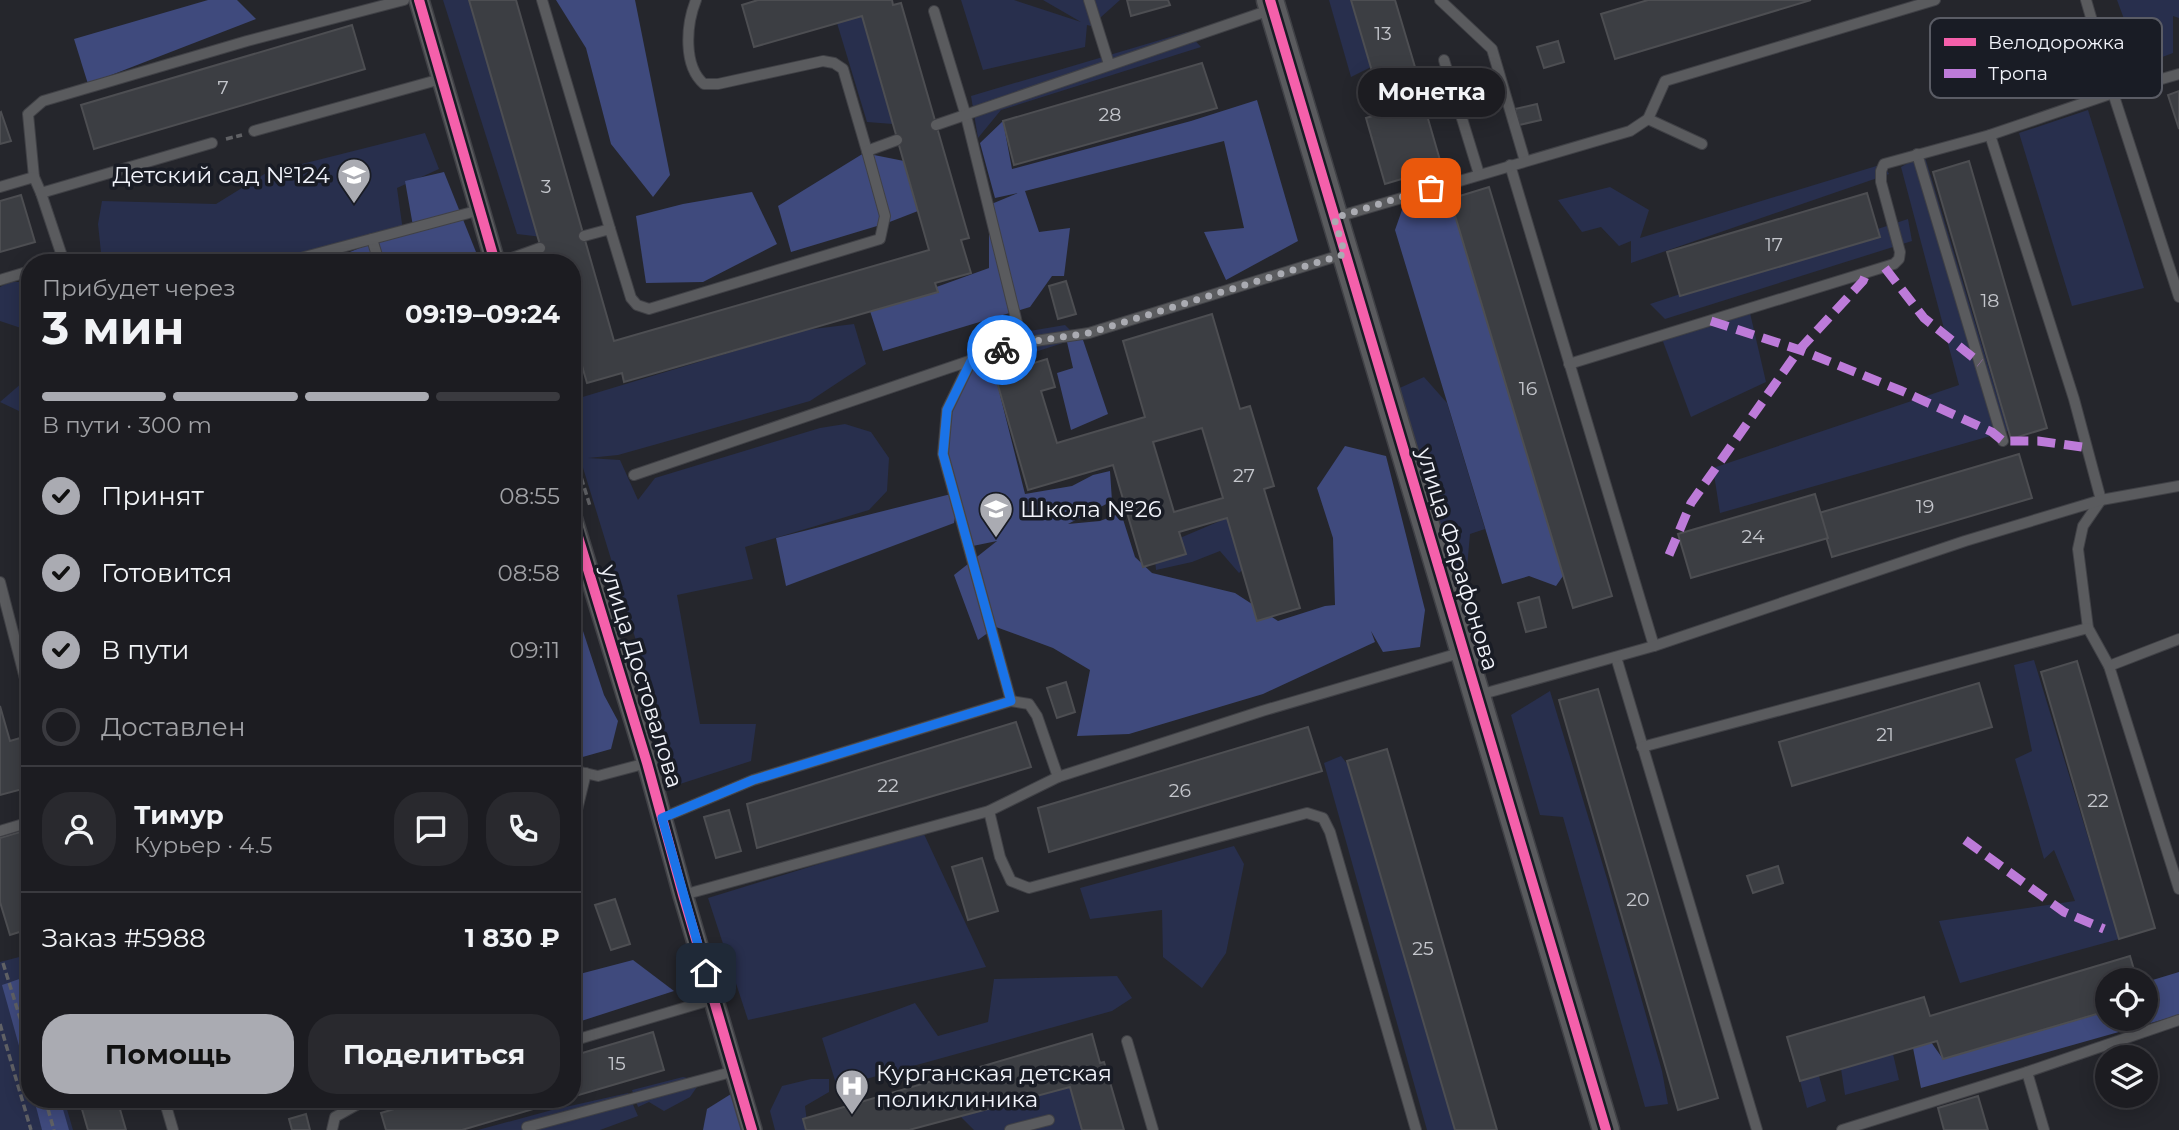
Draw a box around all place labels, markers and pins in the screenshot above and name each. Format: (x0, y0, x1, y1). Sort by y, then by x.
callout: Монетка (1358, 69, 1504, 118)
school or university icon: Детский сад №124 (335, 156, 373, 205)
pin (1401, 158, 1461, 218)
place label: Детский сад №124 (112, 161, 330, 189)
school or university icon: Школа №26 (977, 490, 1015, 539)
place label: Школа №26 (1020, 495, 1162, 523)
pin (676, 943, 736, 1003)
place label: Курганская детская поликлиника (876, 1059, 1112, 1113)
hospital icon: Курганская детская поликлиника (833, 1067, 871, 1116)

